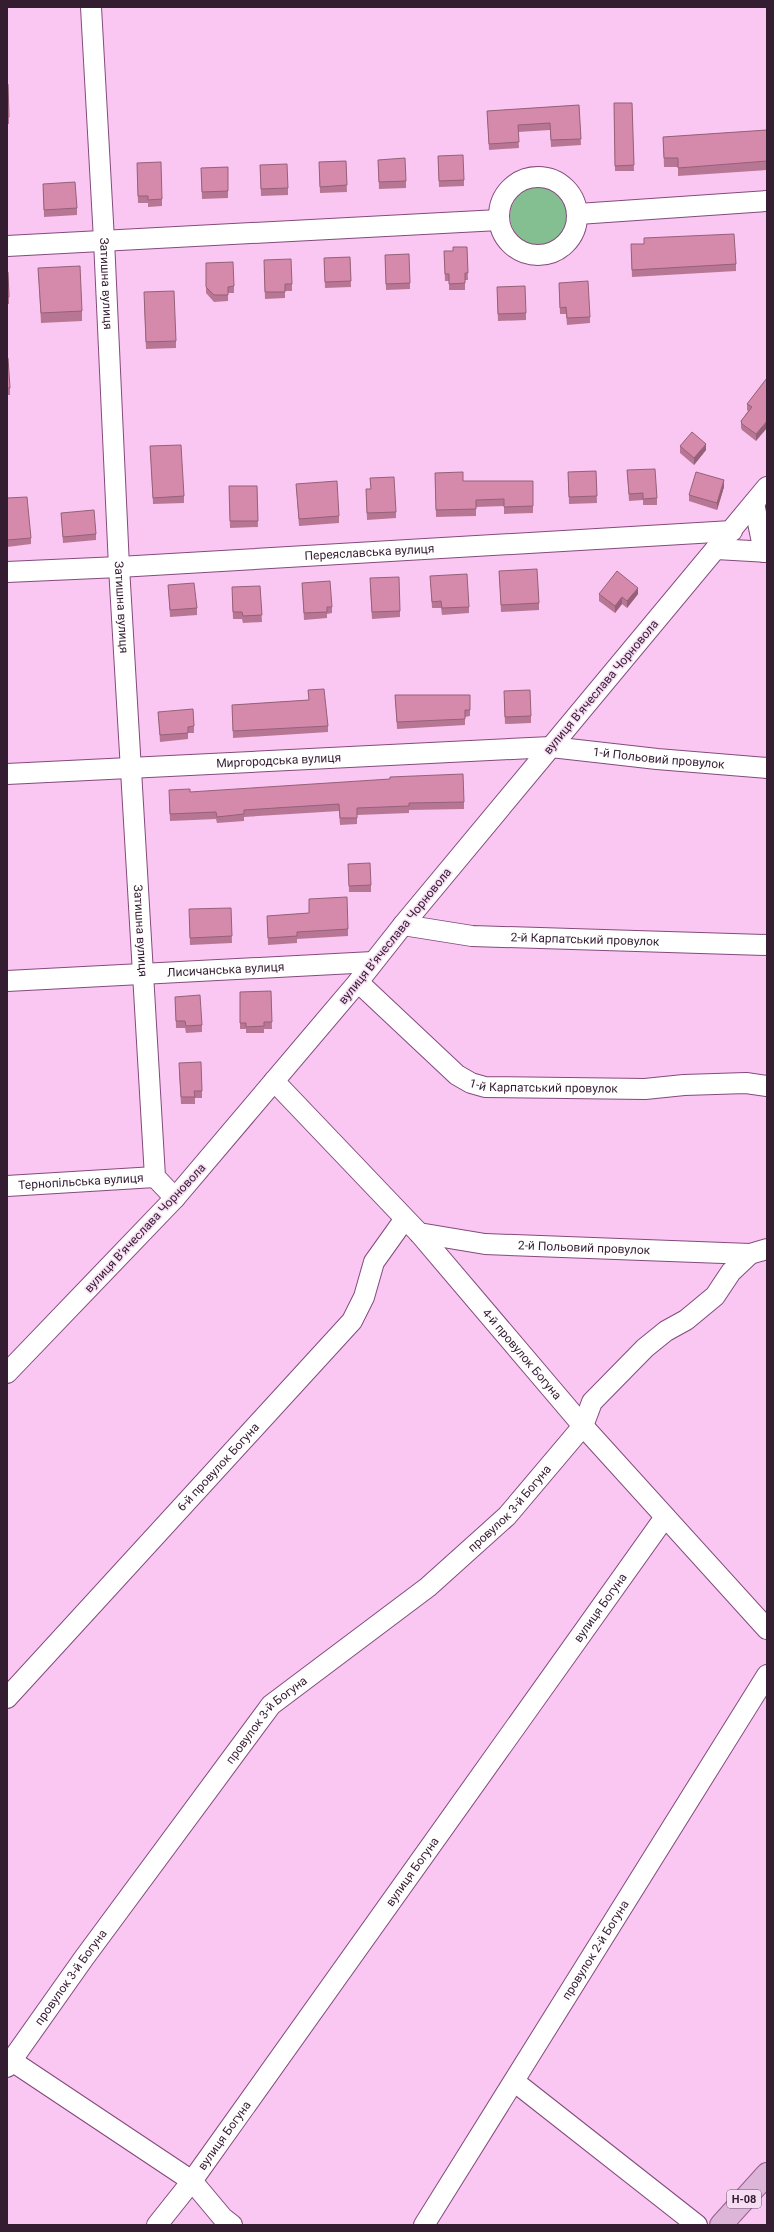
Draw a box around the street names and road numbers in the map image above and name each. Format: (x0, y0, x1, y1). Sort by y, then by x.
street label: Затишна вулиця (97, 237, 115, 330)
street label: Переяславська вулиця (304, 541, 435, 563)
street label: Затишна вулиця (112, 561, 131, 654)
street label: вулиця Вʼячеслава Чорновола (541, 617, 661, 757)
street label: 1-й Польовий провулок (592, 745, 726, 772)
street label: Миргородська вулиця (216, 750, 341, 771)
street label: вулиця Вʼячеслава Чорновола (336, 865, 454, 1007)
street label: Затишна вулиця (131, 884, 150, 977)
street label: 2-й Карпатський провулок (510, 930, 660, 949)
street label: Лисичанська вулиця (167, 960, 285, 980)
street label: 1-й Карпатський провулок (468, 1076, 619, 1096)
street label: вулиця Вʼячеслава Чорновола (82, 1161, 208, 1295)
street label: Тернопільська вулиця (18, 1171, 144, 1192)
street label: 2-й Польовий провулок (518, 1238, 651, 1257)
street label: 4-й провулок Богуна (479, 1306, 564, 1402)
street label: 6-й провулок Богуна (174, 1420, 262, 1514)
street label: провулок 3-й Богуна (465, 1462, 554, 1555)
street label: вулиця Богуна (571, 1571, 630, 1645)
street label: провулок 3-й Богуна (223, 1673, 310, 1767)
street label: вулиця Богуна (383, 1834, 442, 1909)
street label: провулок 2-й Богуна (559, 1898, 632, 2002)
street label: провулок 3-й Богуна (32, 1927, 110, 2028)
street label: вулиця Богуна (195, 2098, 254, 2173)
road number: Н-08 (727, 2190, 761, 2208)

